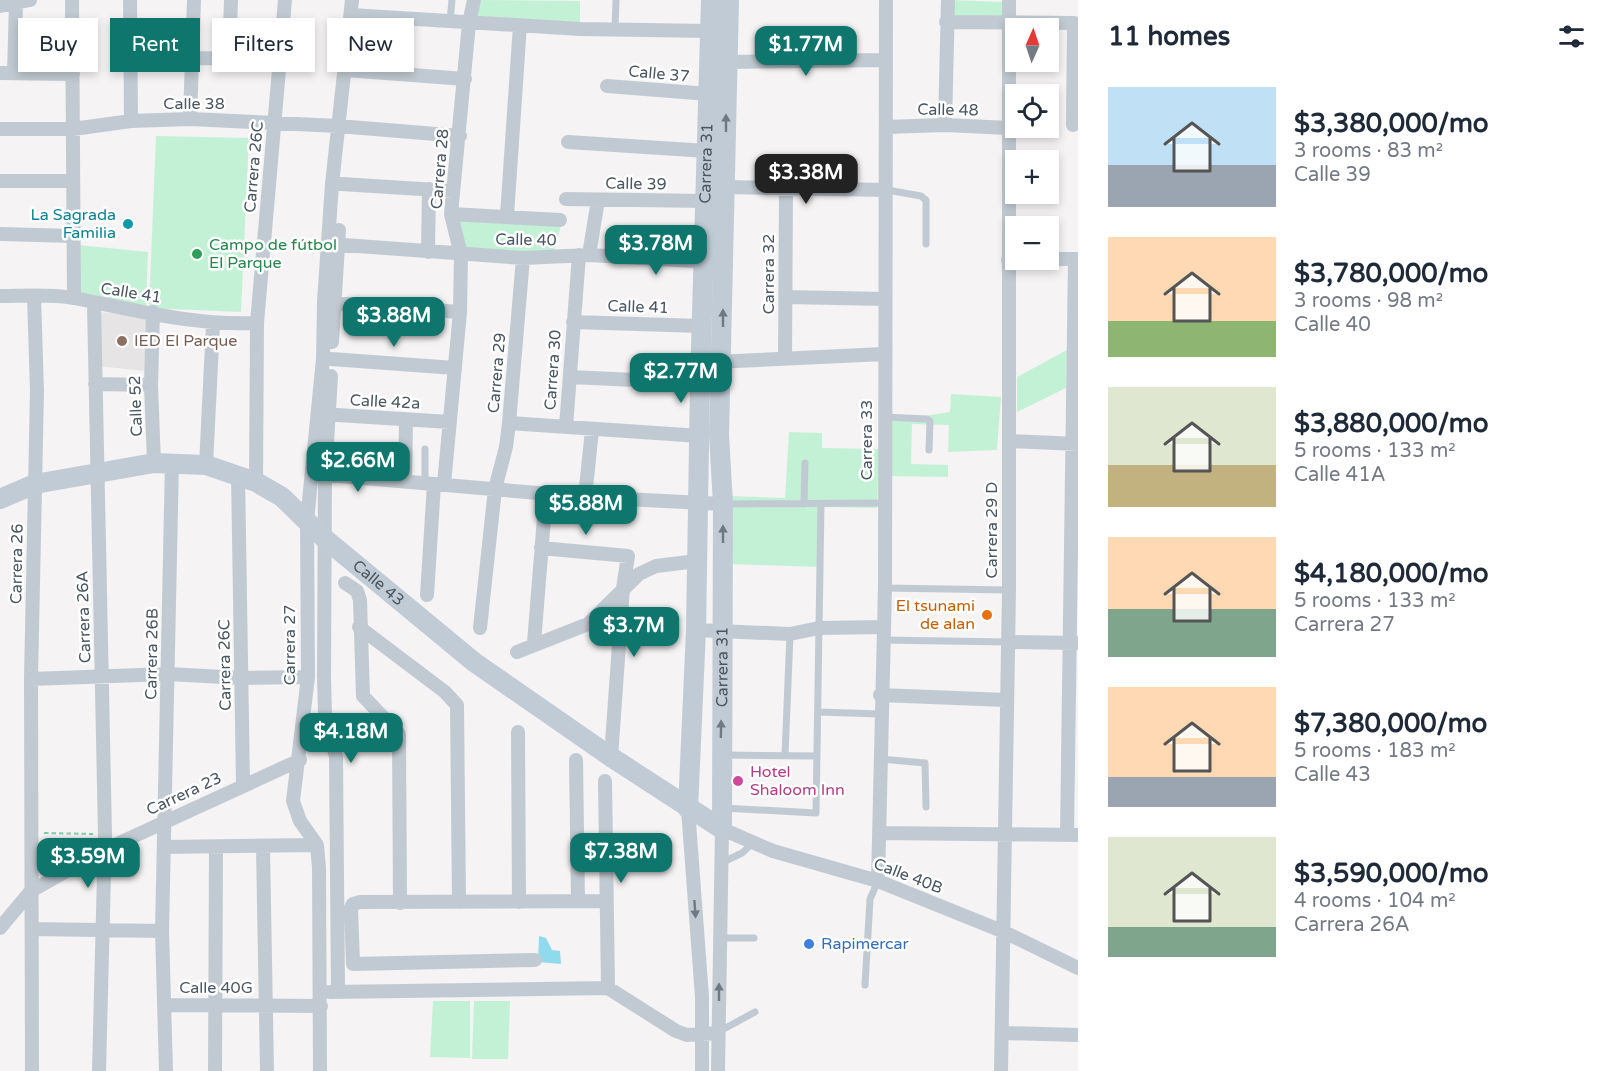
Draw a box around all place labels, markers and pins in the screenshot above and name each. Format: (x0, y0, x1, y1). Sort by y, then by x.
pin: $1.77M (757, 26, 855, 77)
pin: $3.38M (757, 154, 855, 205)
place label: La Sagrada Familia (30, 205, 116, 243)
marker: La Sagrada Familia (121, 217, 135, 231)
pin: $3.78M (607, 225, 705, 276)
place label: Campo de fútbol El Parque (209, 235, 337, 273)
marker: Campo de fútbol El Parque (190, 247, 204, 261)
pin: $3.88M (345, 297, 443, 348)
place label: IED El Parque (134, 331, 237, 351)
marker: IED El Parque (115, 334, 129, 348)
pin: $2.77M (632, 353, 730, 404)
pin: $2.66M (309, 442, 407, 493)
pin: $5.88M (537, 485, 635, 536)
place label: El tsunami de alan (896, 596, 975, 634)
pin: $3.7M (592, 607, 676, 658)
marker: El tsunami de alan (980, 608, 994, 622)
pin: $4.18M (302, 713, 400, 764)
place label: Hotel Shaloom Inn (750, 762, 845, 800)
marker: Hotel Shaloom Inn (731, 774, 745, 788)
pin: $7.38M (572, 833, 670, 884)
pin: $3.59M (39, 838, 137, 889)
place label: Rapimercar (821, 934, 910, 954)
marker: Rapimercar (802, 937, 816, 951)

